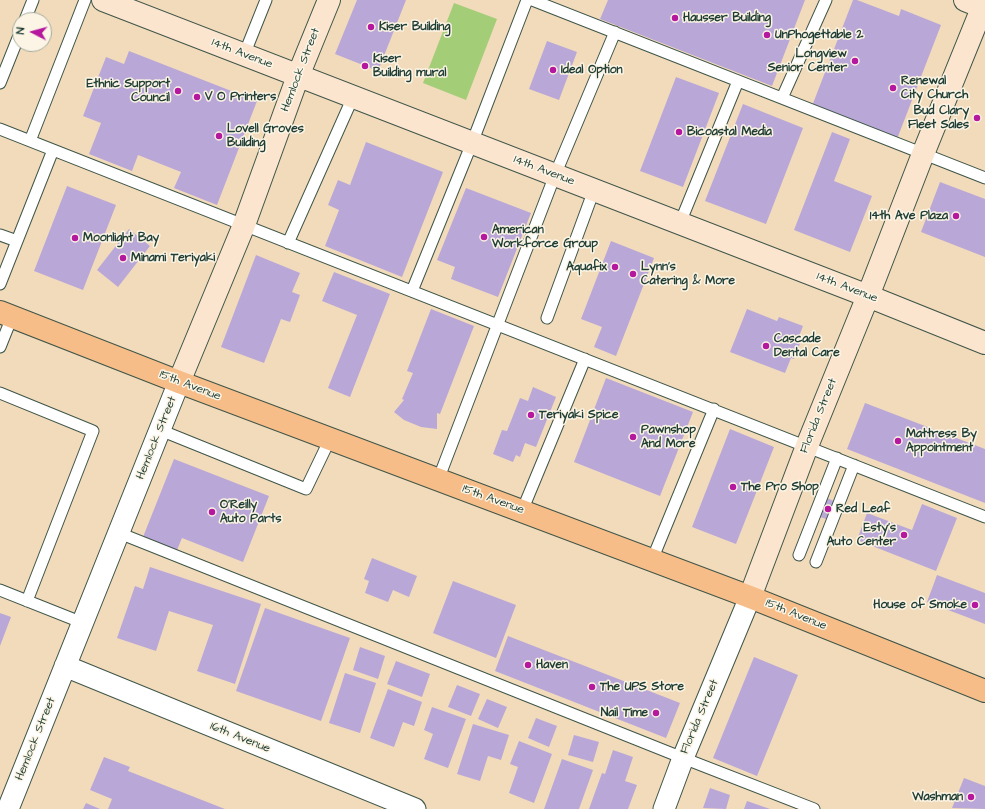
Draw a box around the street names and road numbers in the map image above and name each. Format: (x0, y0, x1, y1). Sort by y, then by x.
street label: Hemlock Street (278, 26, 324, 114)
street label: 14th Avenue (209, 36, 275, 72)
street label: 14th Avenue (511, 153, 577, 189)
street label: 14th Avenue (814, 270, 880, 306)
street label: 15th Avenue (157, 368, 223, 404)
street label: Florida Street (797, 376, 841, 456)
street label: Hemlock Street (134, 394, 180, 482)
street label: 15th Avenue (460, 482, 526, 518)
street label: 15th Avenue (763, 596, 829, 634)
street label: Florida Street (678, 678, 722, 756)
street label: Hemlock Street (13, 695, 59, 783)
street label: 16th Avenue (208, 719, 272, 757)

